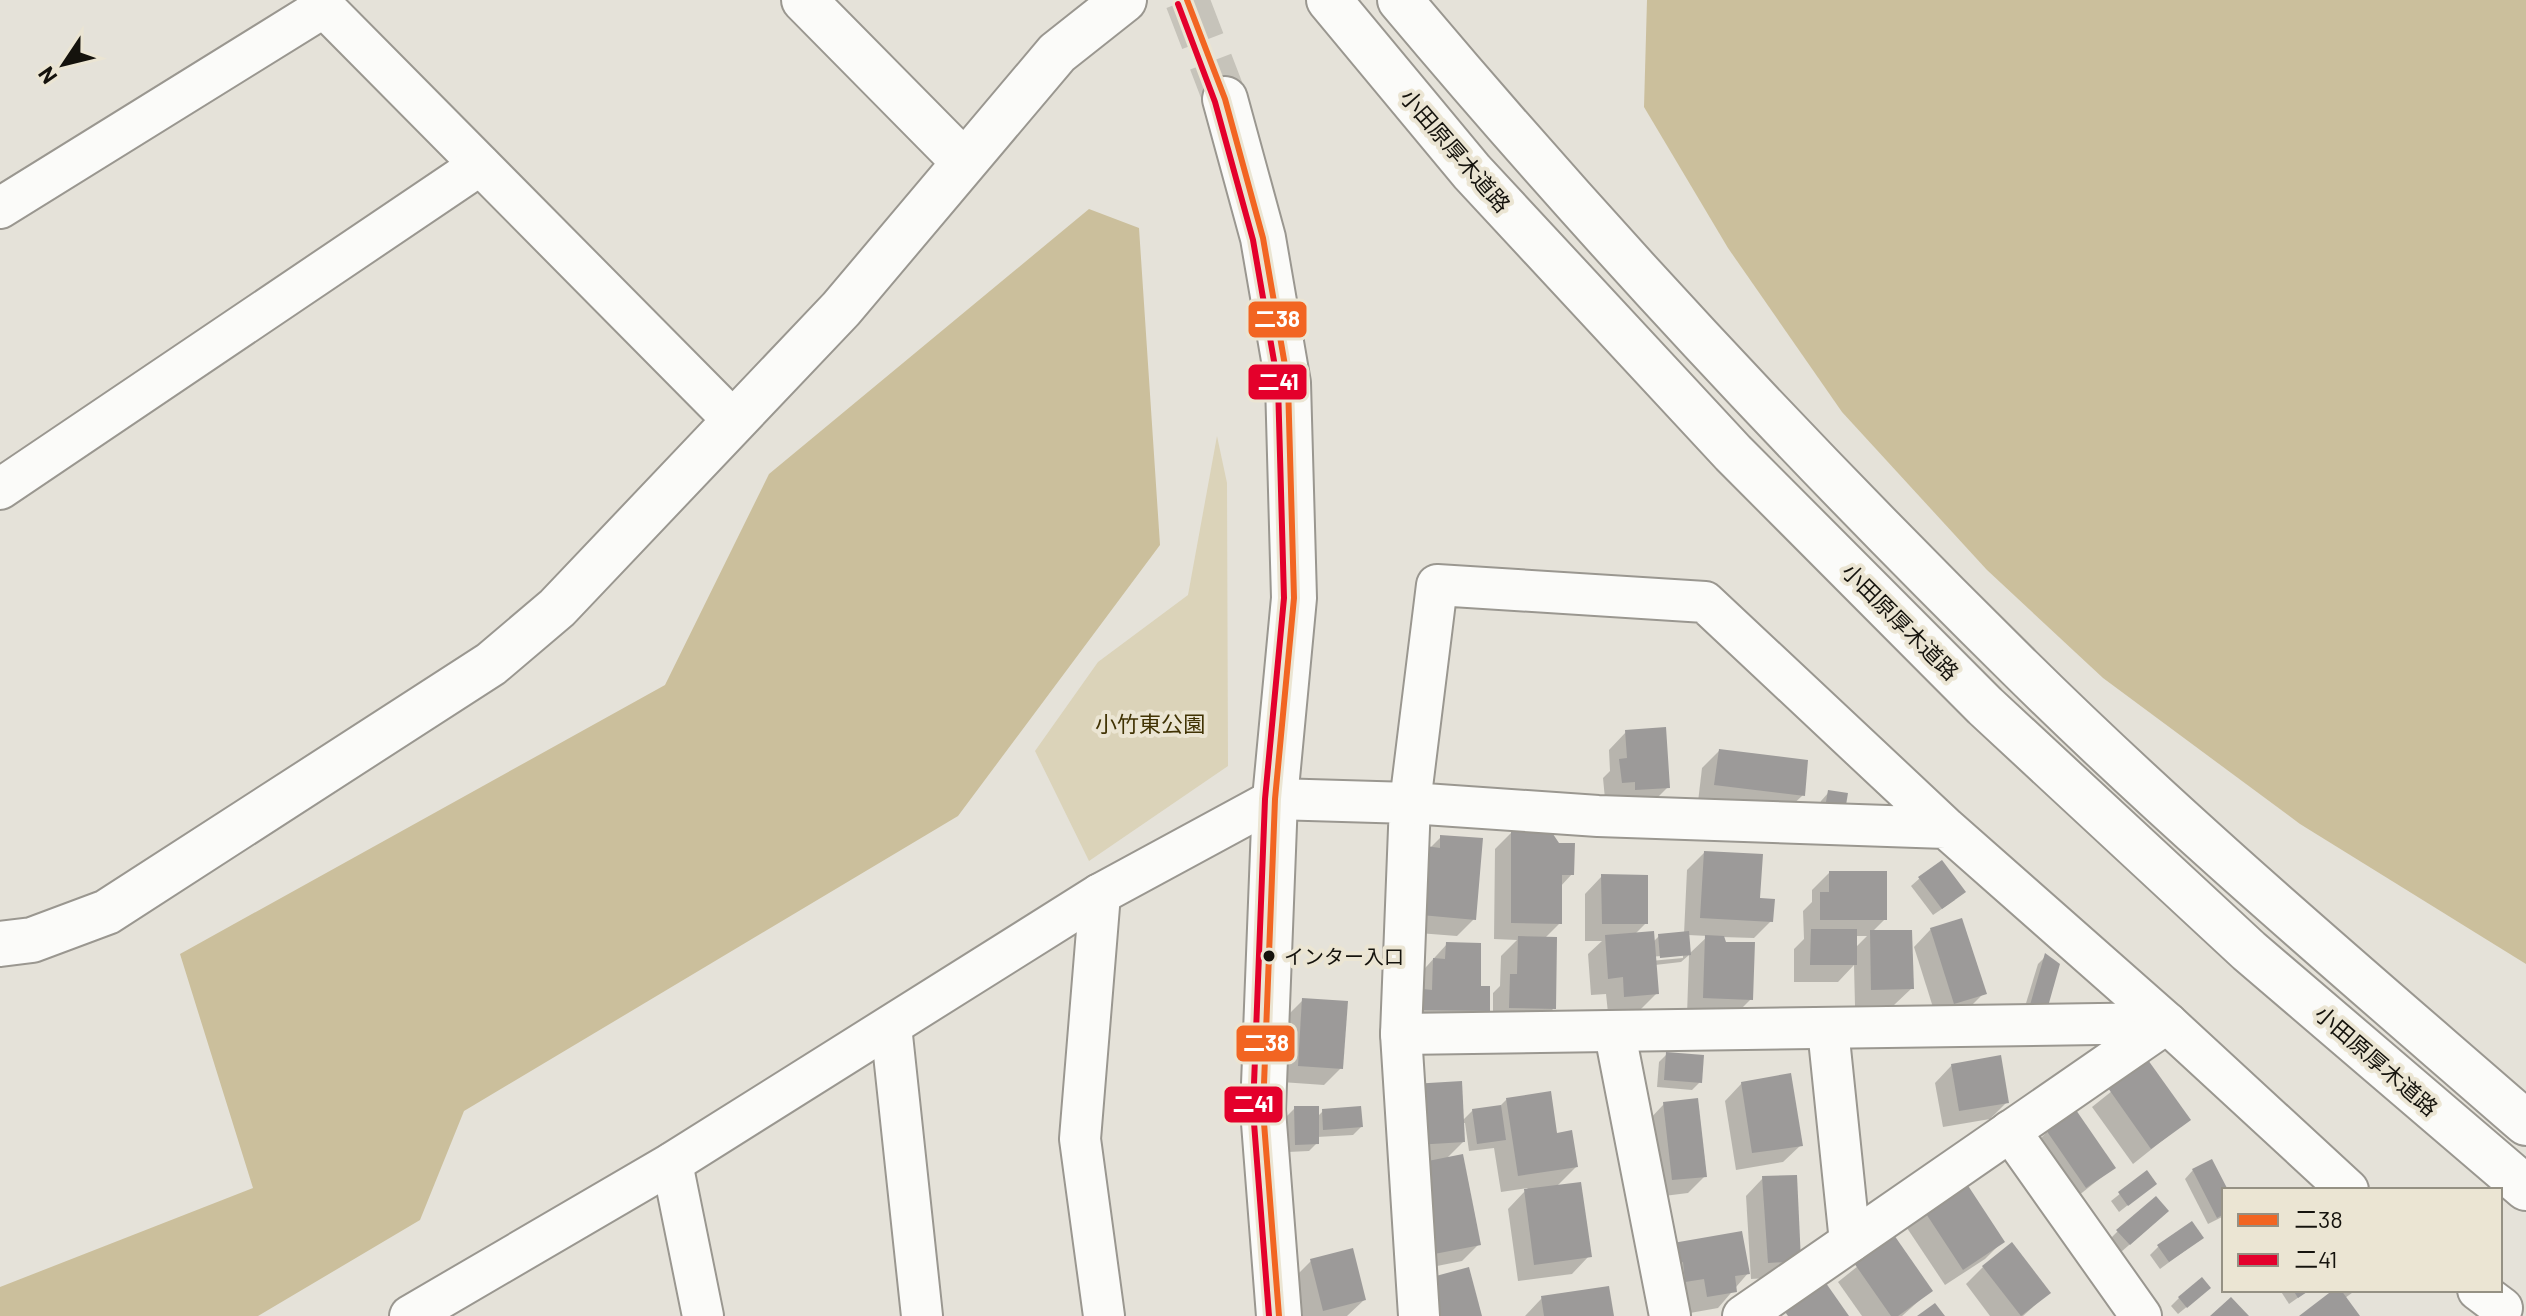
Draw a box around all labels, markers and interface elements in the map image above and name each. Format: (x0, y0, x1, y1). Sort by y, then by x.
north arrow (24, 24, 104, 104)
text: N (32, 63, 62, 89)
street label: 小田原厚木道路 (1396, 83, 1516, 217)
line badge: 二38 (1247, 300, 1308, 339)
text: 二38 (1254, 305, 1300, 331)
line badge: 二41 (1247, 363, 1308, 401)
text: 二41 (1258, 368, 1299, 394)
street label: 小田原厚木道路 (1837, 557, 1965, 685)
park label: 小竹東公園 (1095, 710, 1205, 736)
place label: インター入口 (1284, 944, 1404, 968)
marker: インター入口 (1261, 948, 1277, 964)
street label: 小田原厚木道路 (2310, 1000, 2444, 1120)
line badge: 二38 (1235, 1024, 1296, 1063)
text: 二38 (1243, 1029, 1289, 1055)
line badge: 二41 (1223, 1085, 1284, 1124)
text: 二41 (1233, 1090, 1274, 1116)
legend (2222, 1188, 2502, 1292)
text: 二38 (2294, 1204, 2343, 1233)
text: 二41 (2294, 1244, 2337, 1273)

